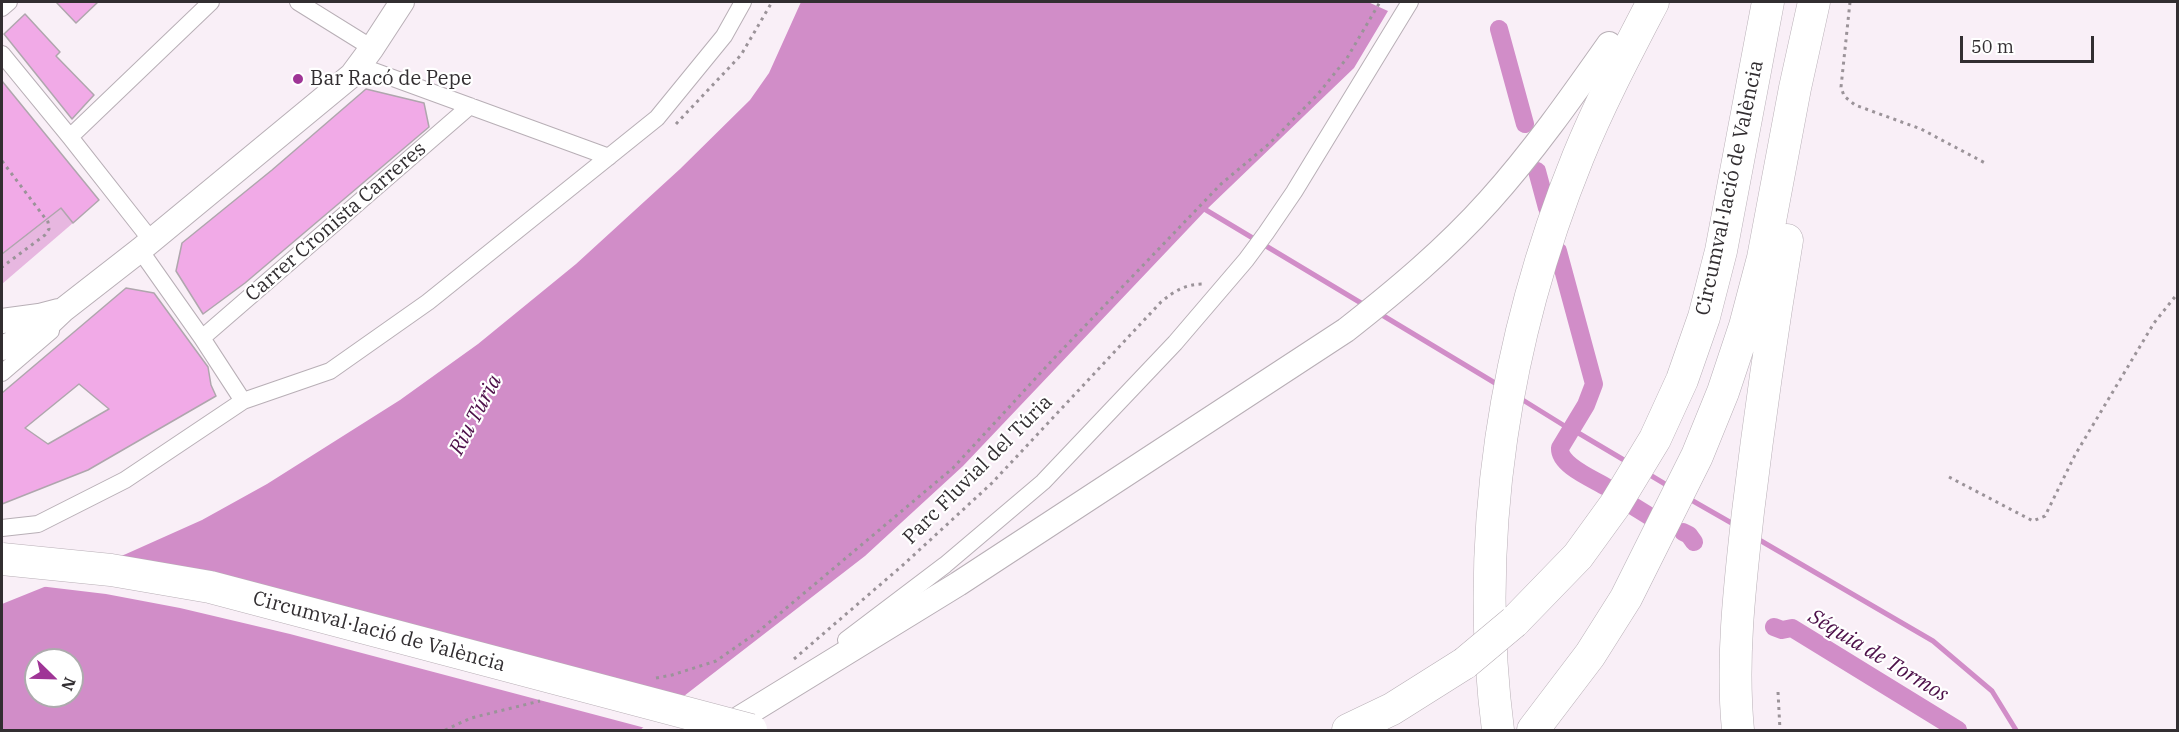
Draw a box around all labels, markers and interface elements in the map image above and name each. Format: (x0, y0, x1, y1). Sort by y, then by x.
scale bar (1963, 24, 2096, 62)
text: 50 m (1971, 35, 2014, 58)
street label: Circumval·lació de València (1691, 58, 1769, 318)
place label: Bar Racó de Pepe (310, 67, 472, 91)
marker: Bar Racó de Pepe (291, 72, 305, 86)
street label: Carrer Cronista Carreres (241, 137, 431, 307)
water label: Riu Túria (444, 371, 508, 459)
street label: Parc Fluvial del Túria (898, 390, 1058, 550)
street label: Circumval·lació de València (250, 587, 508, 677)
water label: Séquia de Tormos (1804, 604, 1952, 708)
north arrow (24, 648, 84, 708)
text: N (57, 675, 80, 694)

